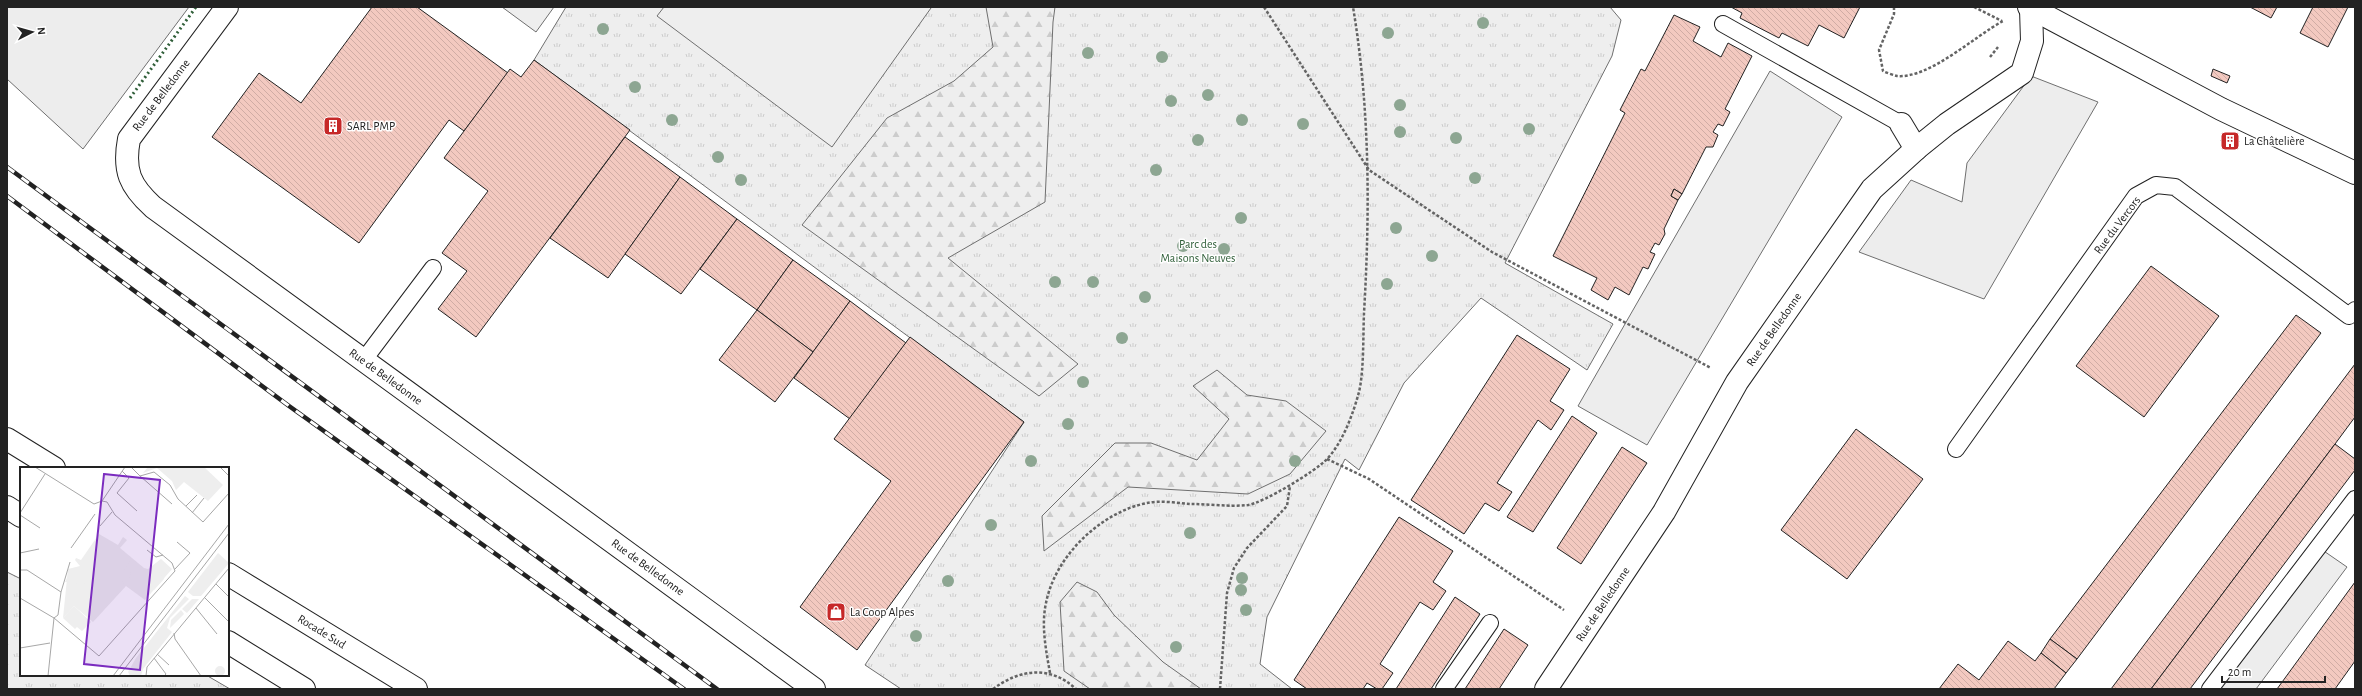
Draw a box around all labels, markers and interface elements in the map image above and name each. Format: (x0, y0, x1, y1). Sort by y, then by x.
north arrow (12, 12, 52, 52)
text: N (36, 27, 47, 35)
street label: Rue de Belledonne (130, 57, 192, 133)
building icon: SARL PMP (322, 115, 344, 137)
place label: SARL PMP (347, 120, 395, 132)
building icon: La Châtelière (2219, 130, 2241, 152)
place label: La Châtelière (2244, 135, 2305, 147)
street label: Rue du Vercors (2092, 194, 2142, 256)
park label: Parc des Maisons Neuves (1161, 238, 1235, 264)
street label: Rue de Belledonne (1744, 290, 1804, 368)
street label: Rue de Belledonne (347, 346, 425, 407)
inset map (20, 467, 229, 676)
street label: Rue de Belledonne (609, 537, 687, 598)
street label: Rue de Belledonne (1573, 565, 1632, 644)
shop icon: La Coop Alpes (825, 601, 847, 623)
place label: La Coop Alpes (850, 606, 914, 618)
street label: Rocade Sud (296, 612, 348, 651)
scale bar (2222, 658, 2325, 684)
text: 20 m (2228, 666, 2251, 678)

